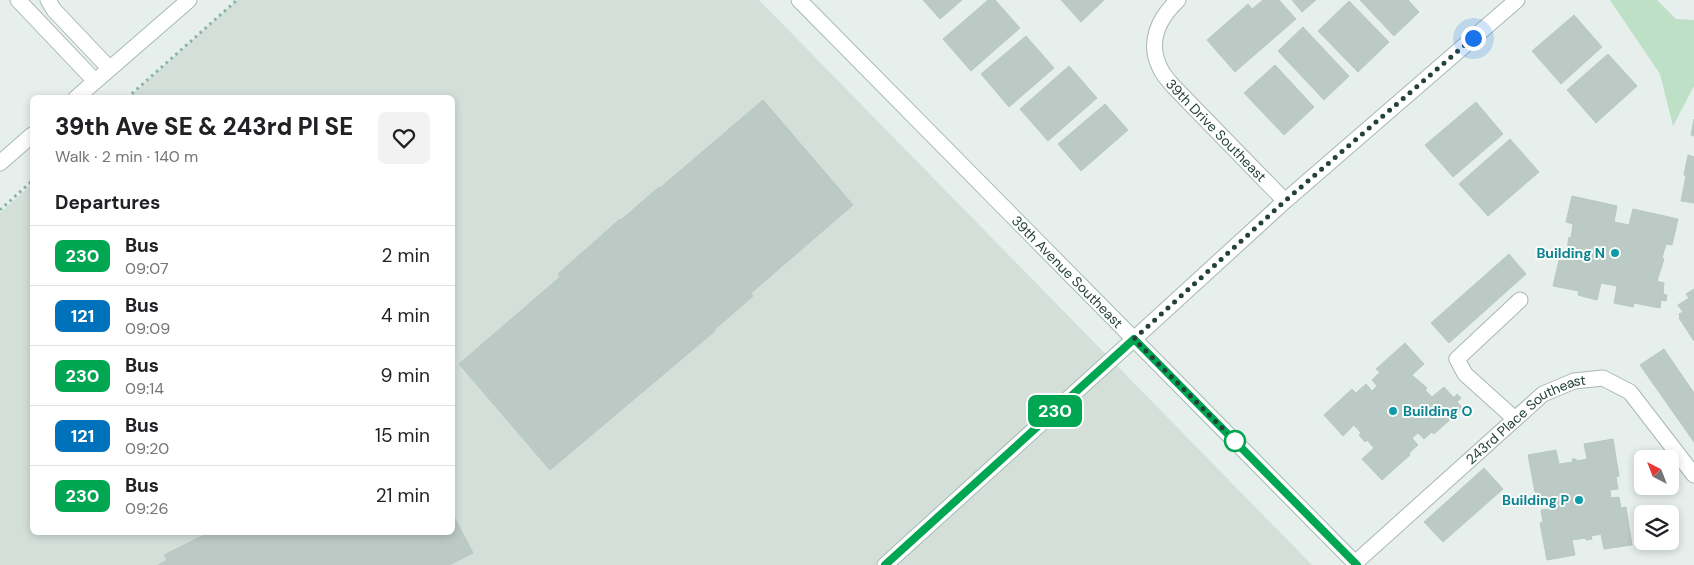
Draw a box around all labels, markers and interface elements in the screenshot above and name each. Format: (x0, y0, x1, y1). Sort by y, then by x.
your location (1461, 26, 1486, 51)
street label: 39th Drive Southeast (1162, 75, 1270, 186)
text: 39th Ave SE & 243rd Pl SE (55, 111, 353, 142)
button: heart (378, 112, 430, 164)
text: Walk · 2 min · 140 m (55, 146, 198, 167)
text: Departures (55, 190, 160, 215)
street label: 39th Avenue Southeast (1008, 212, 1127, 332)
text: Bus (125, 233, 159, 258)
text: 2 min (382, 243, 430, 268)
text: 230 (66, 244, 99, 268)
place label: Building N (1536, 244, 1605, 262)
marker: Building N (1609, 247, 1621, 259)
text: 09:07 (125, 258, 169, 279)
text: Bus (125, 293, 159, 318)
text: 4 min (381, 303, 430, 328)
text: 121 (71, 304, 94, 328)
text: 09:09 (125, 318, 170, 339)
text: Bus (125, 353, 159, 378)
text: 9 min (381, 363, 430, 388)
text: 230 (66, 364, 99, 388)
street label: 243rd Place Southeast (1462, 371, 1587, 468)
text: 09:14 (125, 378, 164, 399)
line badge: 230 (1026, 395, 1084, 427)
text: 230 (1038, 399, 1072, 423)
place label: Building O (1403, 402, 1472, 420)
marker: Building O (1387, 405, 1399, 417)
text: Bus (125, 413, 159, 438)
text: 15 min (375, 423, 430, 448)
text: 121 (71, 424, 94, 448)
unlabelled marker (1224, 430, 1246, 452)
text: 09:20 (125, 438, 169, 459)
north arrow (1634, 450, 1679, 495)
map controls (1634, 450, 1679, 550)
text: Bus (125, 473, 159, 498)
text: 21 min (376, 483, 430, 508)
text: 230 (66, 484, 99, 508)
place label: Building P (1502, 491, 1569, 509)
marker: Building P (1573, 494, 1585, 506)
text: 09:26 (125, 498, 169, 519)
button: layers (1634, 505, 1679, 550)

